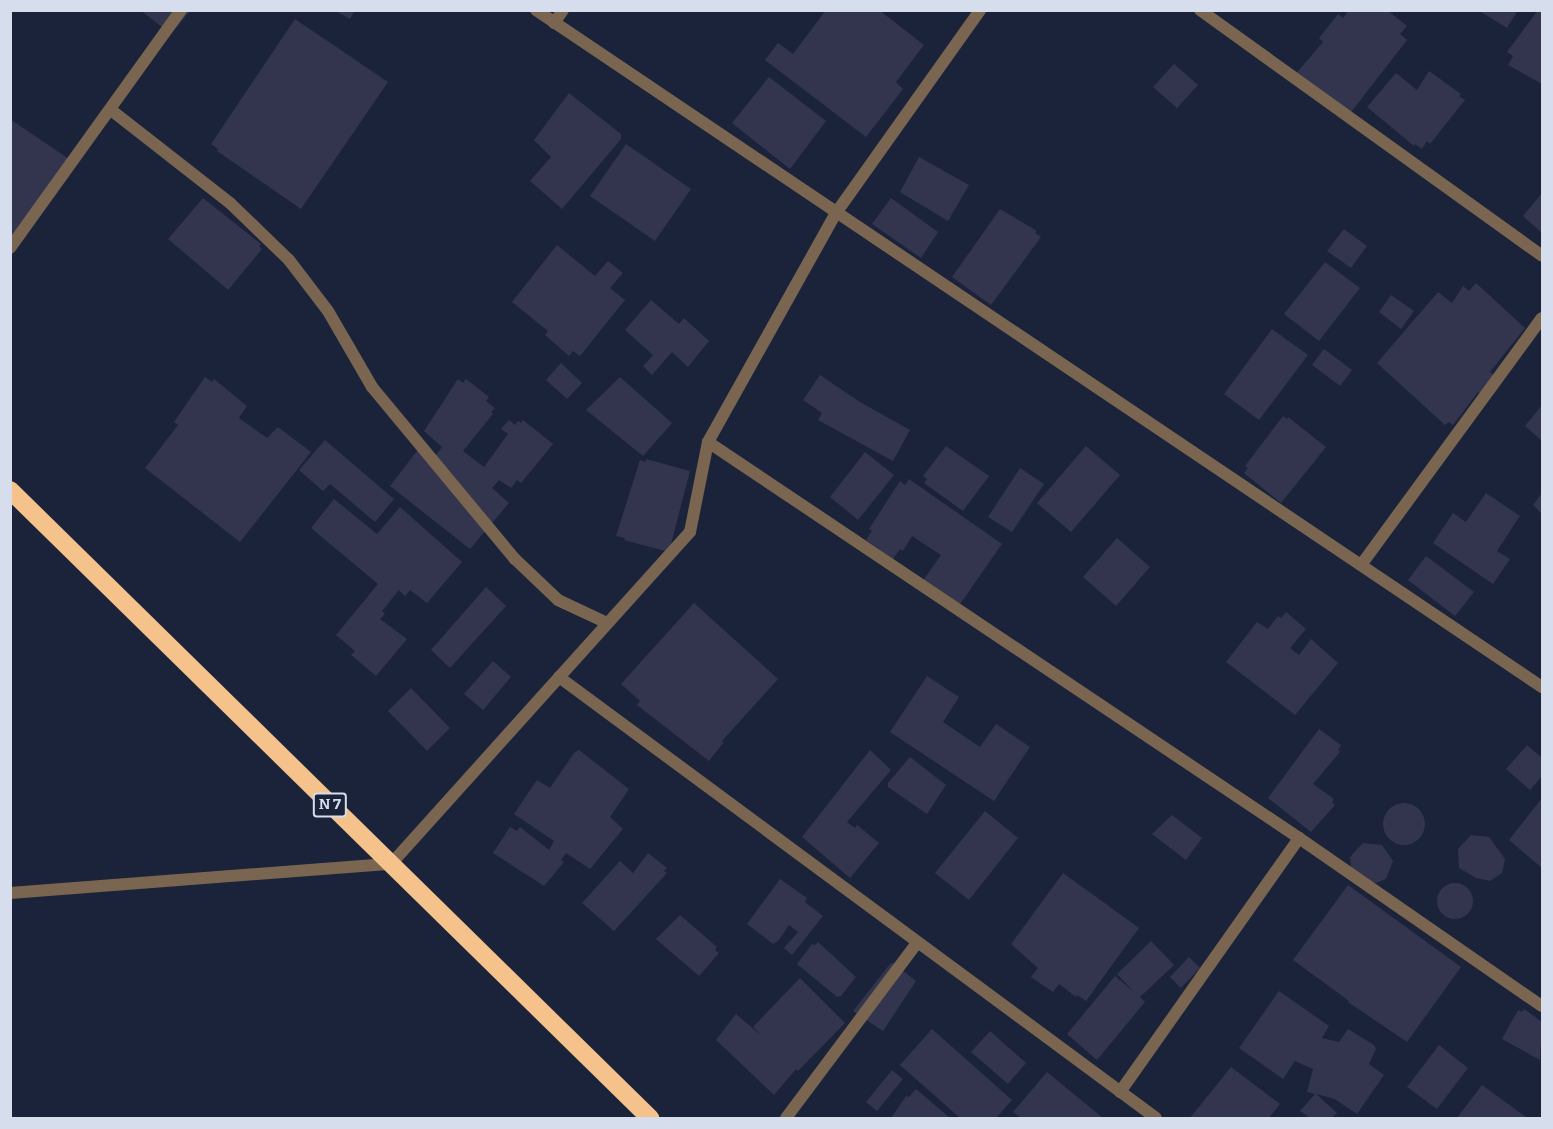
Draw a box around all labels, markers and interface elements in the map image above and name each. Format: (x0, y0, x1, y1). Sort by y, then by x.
road number: N 7 (312, 793, 348, 817)

